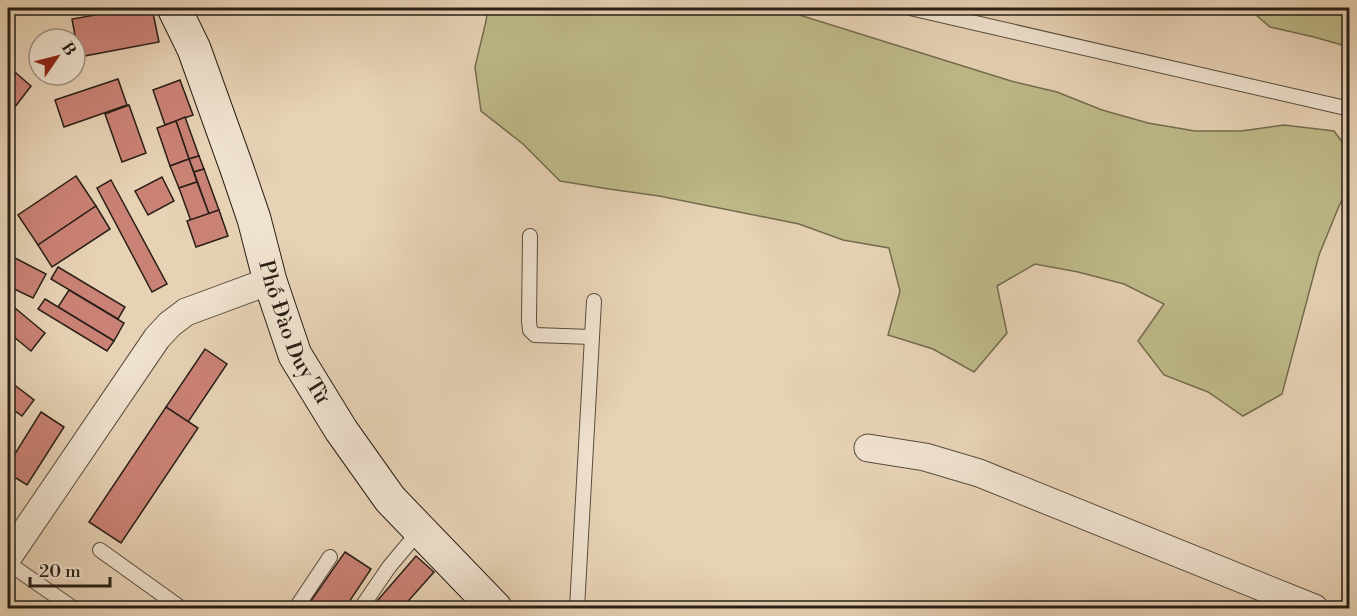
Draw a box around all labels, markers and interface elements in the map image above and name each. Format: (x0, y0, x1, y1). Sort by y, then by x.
north arrow (27, 27, 87, 87)
text: B (57, 38, 80, 60)
street label: Phố Đào Duy Từ (252, 257, 335, 410)
scale bar (30, 550, 110, 588)
text: 20 m (39, 560, 81, 583)

